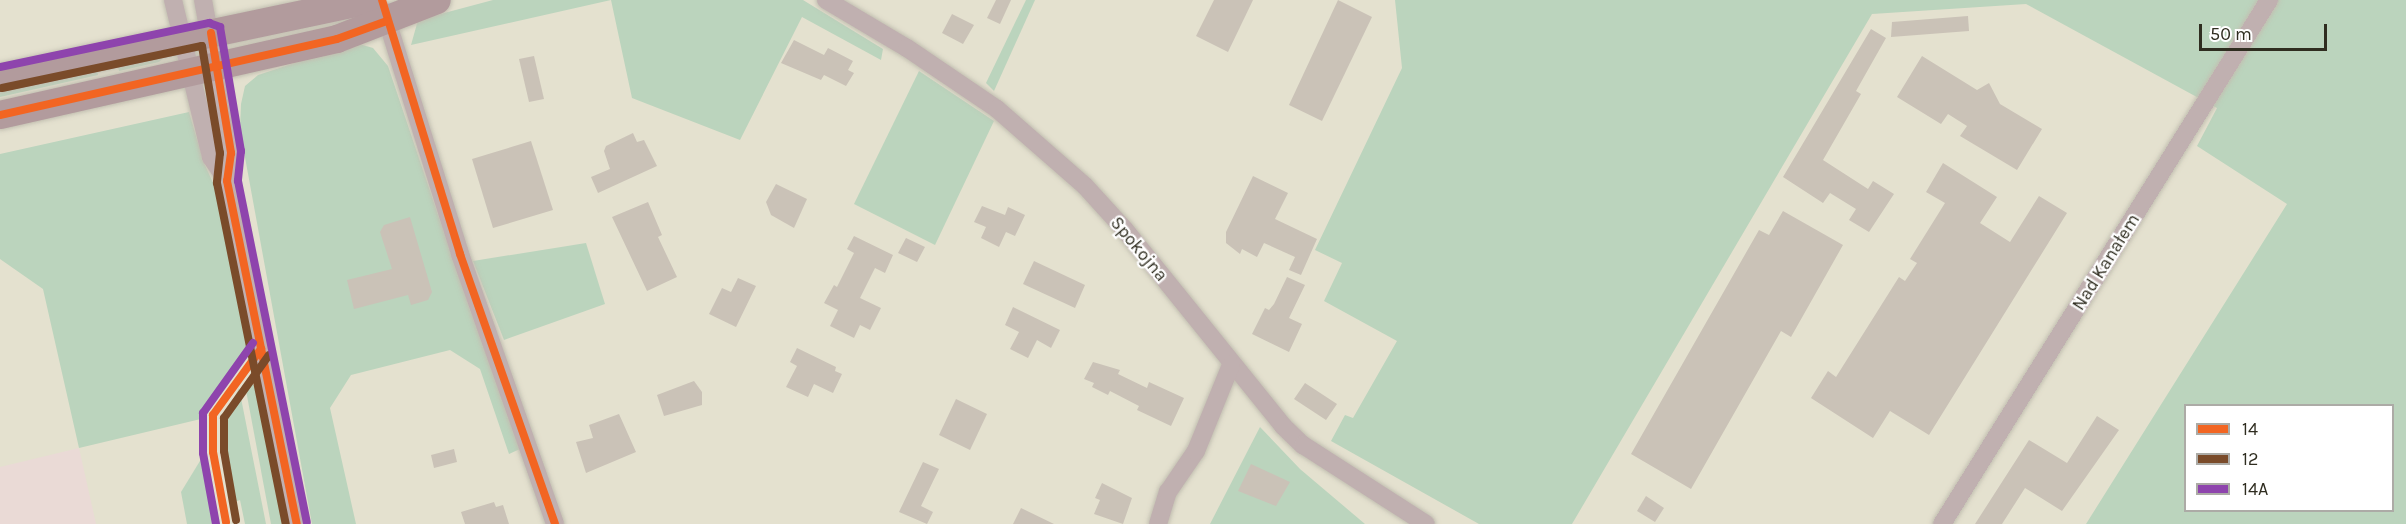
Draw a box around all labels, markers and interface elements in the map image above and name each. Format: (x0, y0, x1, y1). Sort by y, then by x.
scale bar (2202, 12, 2330, 50)
text: 50 m (2210, 23, 2252, 45)
street label: Nad Kanałem (2068, 210, 2144, 314)
street label: Spokojna (1106, 212, 1172, 286)
legend (2184, 404, 2394, 512)
text: 14 (2242, 418, 2258, 440)
text: 12 (2242, 448, 2258, 470)
text: 14A (2242, 478, 2268, 500)

